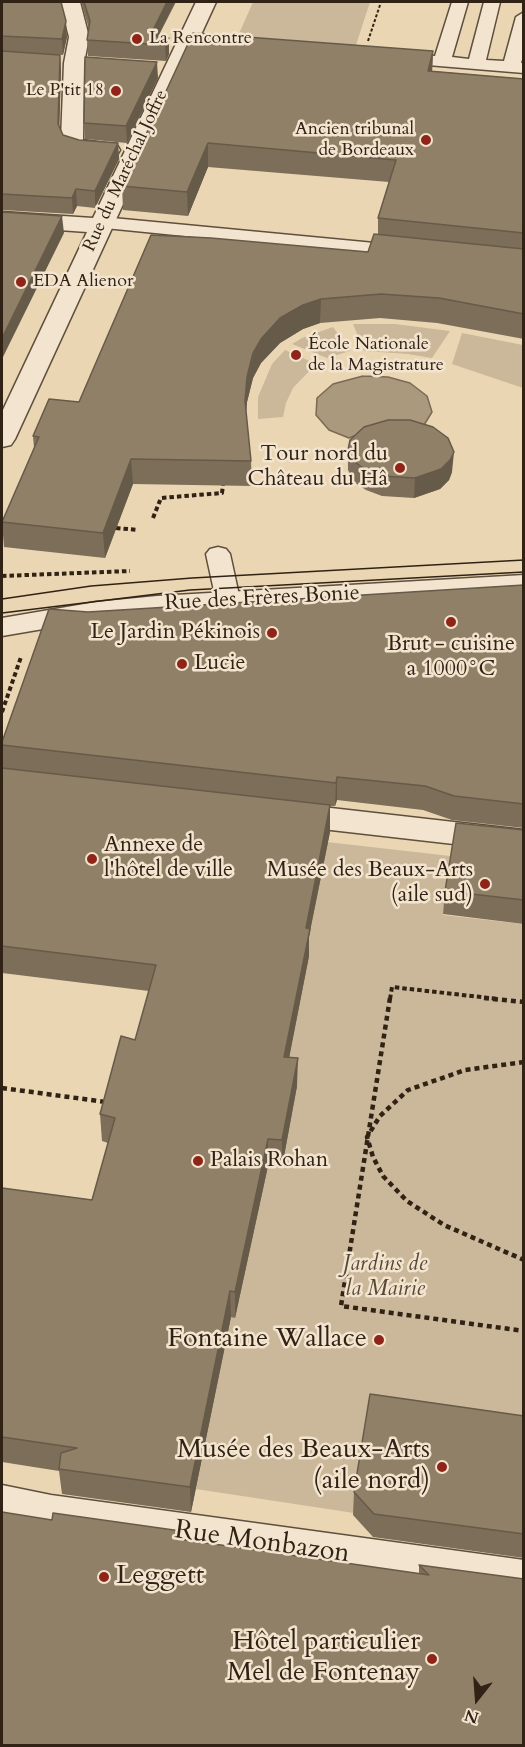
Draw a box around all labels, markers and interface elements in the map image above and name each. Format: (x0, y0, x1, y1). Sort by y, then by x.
place label: La Rencontre (149, 28, 252, 50)
marker: La Rencontre (130, 32, 144, 46)
place label: Le P'tit 18 (26, 80, 104, 102)
marker: Le P'tit 18 (109, 84, 123, 98)
street label: Rue du Maréchal Joffre (79, 87, 173, 255)
place label: Ancien tribunal de Bordeaux (295, 119, 414, 162)
marker: Ancien tribunal de Bordeaux (419, 133, 433, 147)
place label: EDA Alienor (33, 271, 134, 293)
marker: EDA Alienor (14, 275, 28, 289)
place label: École Nationale de la Magistrature (308, 334, 444, 376)
marker: École Nationale de la Magistrature (289, 348, 303, 362)
place label: Tour nord du Château du Hâ (248, 442, 388, 494)
marker: Tour nord du Château du Hâ (393, 461, 407, 475)
street label: Rue des Frères Bonie (164, 581, 360, 617)
marker: Brut - cuisine a 1000°C (444, 615, 458, 629)
place label: Le Jardin Pékinois (91, 620, 260, 646)
marker: Le Jardin Pékinois (265, 626, 279, 640)
place label: Brut - cuisine a 1000°C (387, 632, 515, 684)
place label: Lucie (194, 651, 246, 677)
marker: Lucie (175, 657, 189, 671)
place label: Annexe de l'hôtel de ville (104, 833, 233, 884)
marker: Annexe de l'hôtel de ville (85, 852, 99, 866)
place label: Musée des Beaux-Arts (aile sud) (267, 858, 473, 909)
marker: Musée des Beaux-Arts (aile sud) (478, 877, 492, 891)
place label: Palais Rohan (210, 1148, 328, 1174)
marker: Palais Rohan (191, 1154, 205, 1168)
park label: Jardins de la Mairie (343, 1252, 427, 1304)
place label: Fontaine Wallace (168, 1324, 367, 1356)
marker: Fontaine Wallace (372, 1333, 386, 1347)
place label: Musée des Beaux-Arts (aile nord) (177, 1435, 430, 1498)
marker: Musée des Beaux-Arts (aile nord) (435, 1460, 449, 1474)
street label: Rue Monbazon (172, 1515, 352, 1571)
place label: Leggett (116, 1561, 204, 1593)
marker: Leggett (97, 1570, 111, 1584)
place label: Hôtel particulier Mel de Fontenay (227, 1627, 420, 1690)
marker: Hôtel particulier Mel de Fontenay (425, 1652, 439, 1666)
north arrow (447, 1669, 507, 1729)
text: N (462, 1704, 482, 1729)

